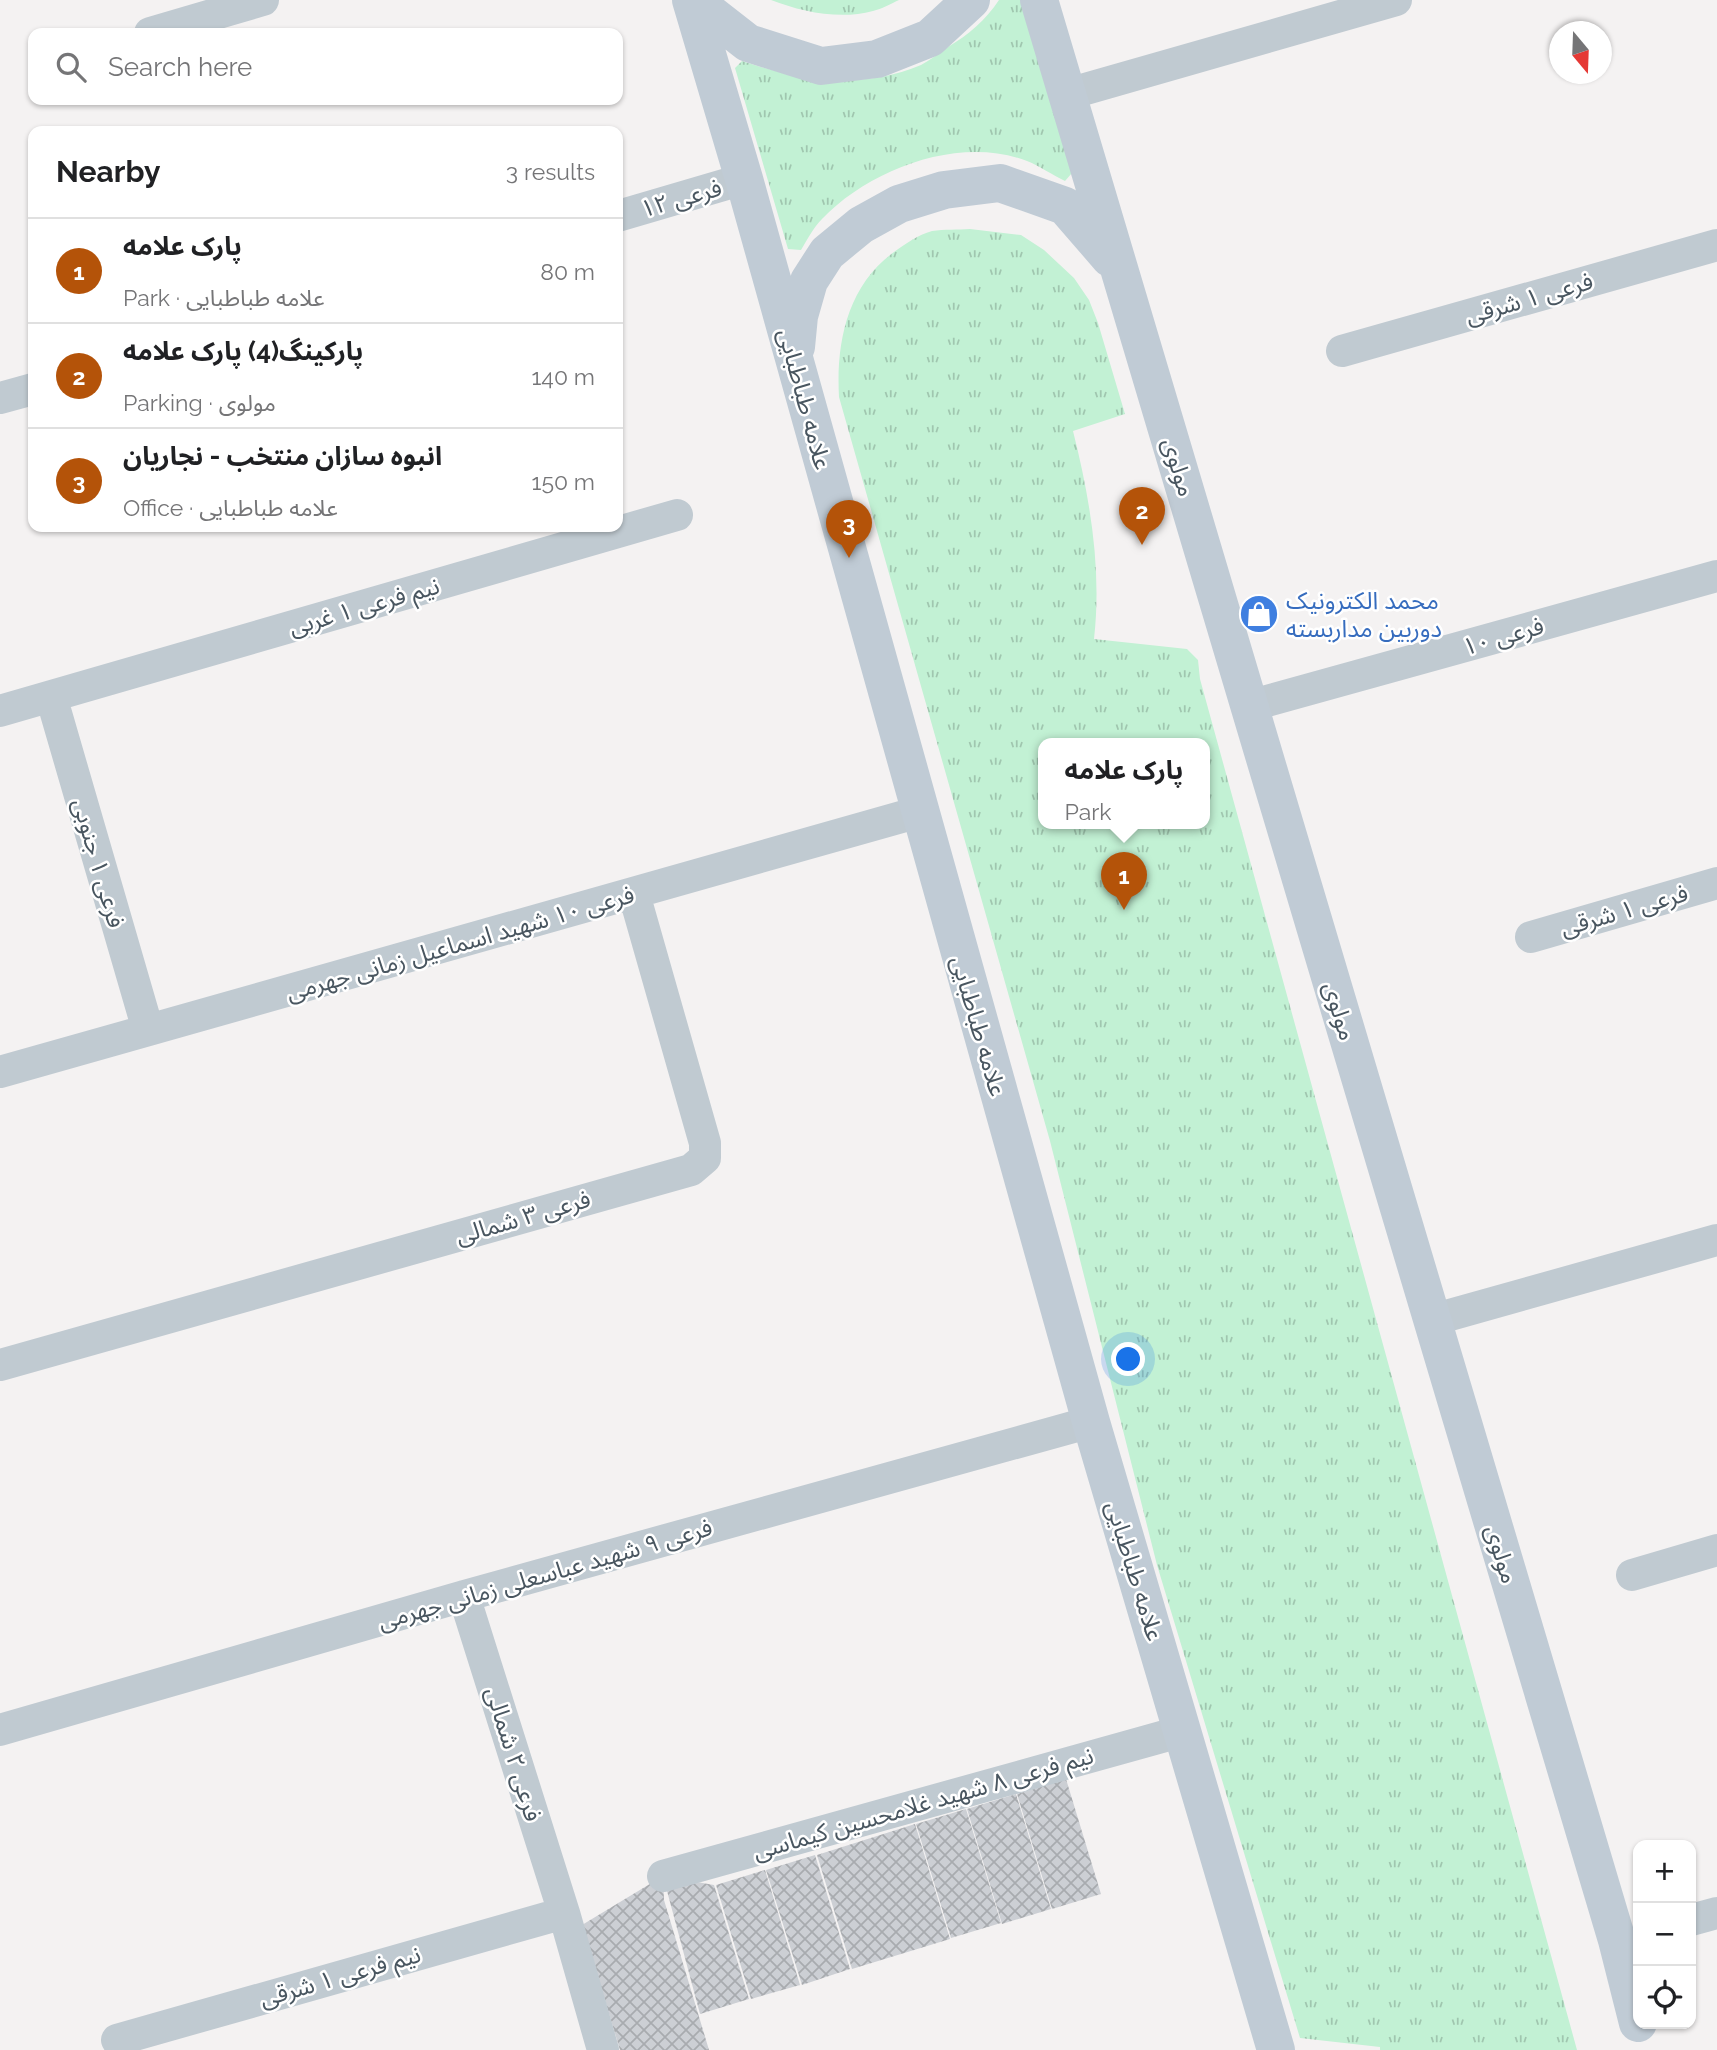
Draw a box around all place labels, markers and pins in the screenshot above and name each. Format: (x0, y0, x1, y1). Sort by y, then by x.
pin: 2 (1119, 487, 1165, 545)
pin: 3 (826, 500, 872, 558)
place label: محمد الکترونیک دوربین مداربسته (1286, 586, 1442, 643)
shop icon: محمد الکترونیک دوربین مداربسته (1238, 593, 1280, 635)
pin: 1 (1101, 852, 1147, 910)

